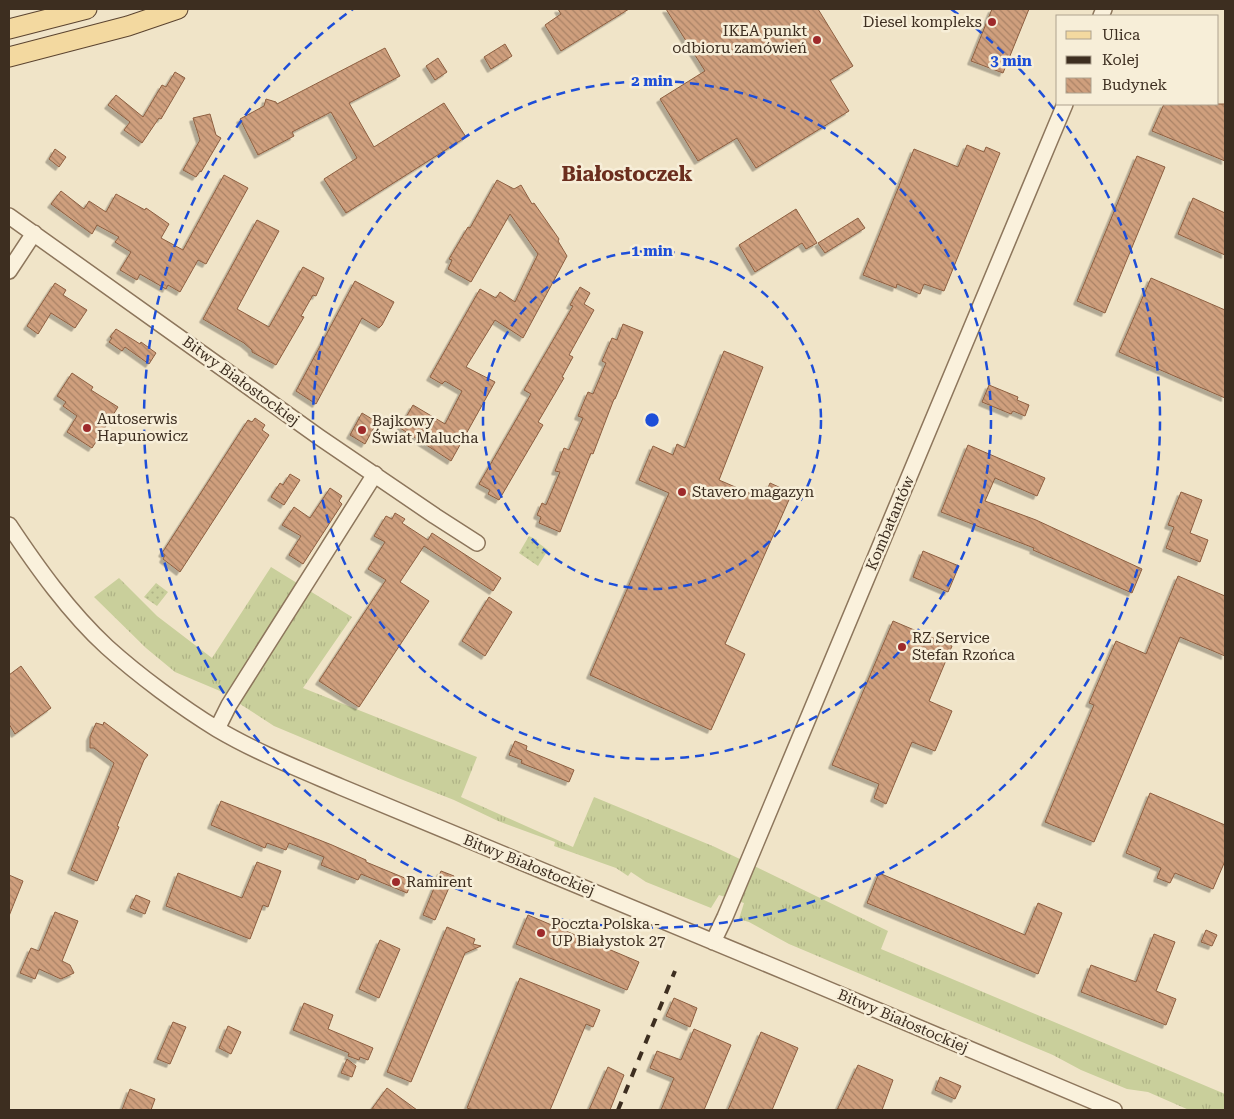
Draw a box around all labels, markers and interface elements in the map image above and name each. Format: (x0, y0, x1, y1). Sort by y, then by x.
place label: Diesel kompleks (863, 13, 982, 31)
legend (1056, 15, 1219, 105)
marker: Diesel kompleks (986, 16, 998, 28)
place label: IKEA punkt odbioru zamówień (672, 22, 807, 57)
text: Ulica (1102, 26, 1140, 44)
marker: IKEA punkt odbioru zamówień (811, 34, 823, 46)
text: Kolej (1102, 51, 1139, 69)
text: 3 min (990, 52, 1032, 70)
text: 2 min (631, 72, 673, 90)
text: Budynek (1102, 76, 1167, 94)
district label: Białostoczek (561, 162, 693, 186)
text: 1 min (631, 242, 673, 260)
street label: Bitwy Białostockiej (179, 333, 303, 429)
place label: Autoserwis Hapunowicz (97, 410, 188, 445)
centre of rings (643, 411, 661, 429)
place label: Bajkowy Świat Malucha (372, 412, 478, 447)
marker: Autoserwis Hapunowicz (81, 422, 93, 434)
marker: Bajkowy Świat Malucha (356, 424, 368, 436)
street label: Kombatantów (862, 473, 918, 573)
place label: Stavero magazyn (692, 483, 814, 501)
marker: Stavero magazyn (676, 486, 688, 498)
place label: RZ Service Stefan Rzońca (912, 629, 1015, 664)
marker: RZ Service Stefan Rzońca (896, 641, 908, 653)
street label: Bitwy Białostockiej (461, 830, 597, 900)
place label: Ramirent (406, 873, 473, 891)
marker: Ramirent (390, 876, 402, 888)
place label: Poczta Polska - UP Białystok 27 (551, 915, 666, 950)
marker: Poczta Polska - UP Białystok 27 (535, 927, 547, 939)
street label: Bitwy Białostockiej (835, 985, 971, 1057)

